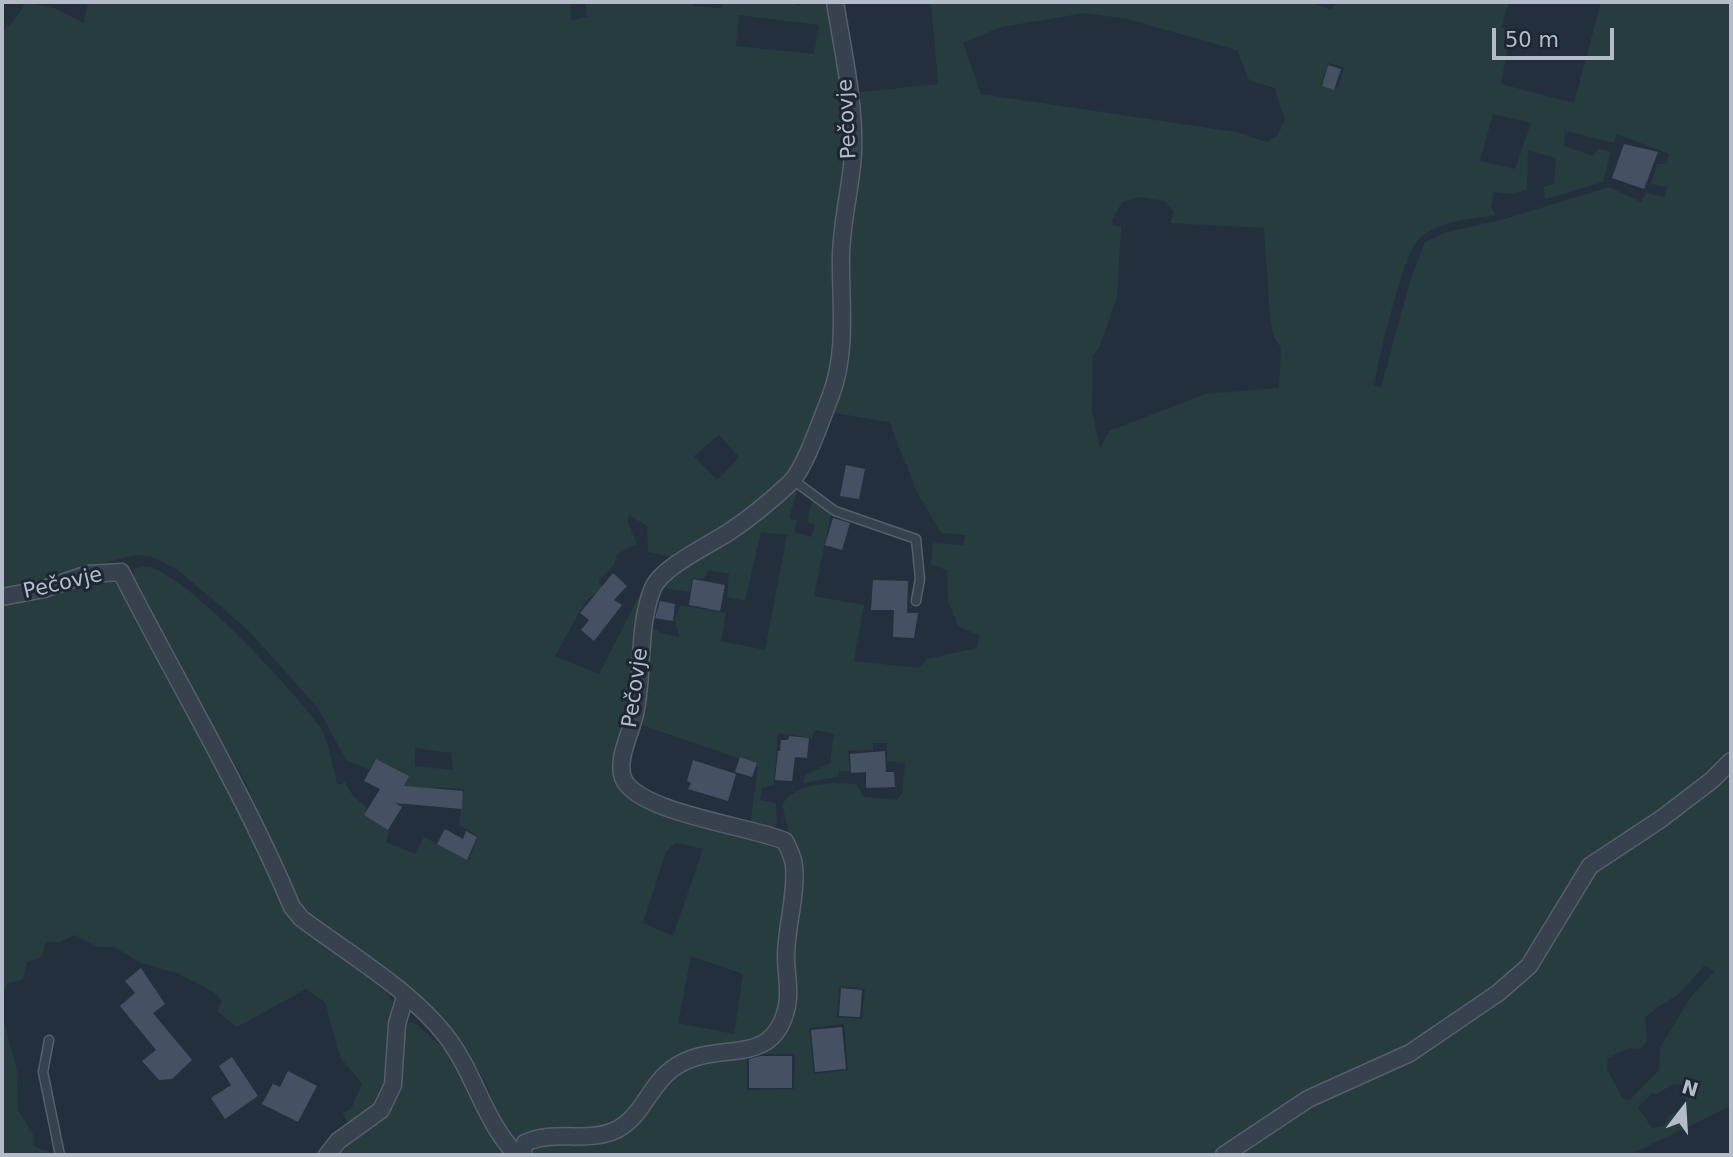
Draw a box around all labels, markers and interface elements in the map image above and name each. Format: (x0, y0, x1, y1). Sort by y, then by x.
scale bar (1495, 14, 1618, 58)
text: 50 m (1505, 28, 1559, 52)
street label: Pečovje (833, 78, 863, 160)
street label: Pečovje (21, 563, 105, 605)
street label: Pečovje (618, 646, 654, 730)
north arrow (1649, 1073, 1719, 1143)
text: N (1679, 1075, 1701, 1101)

